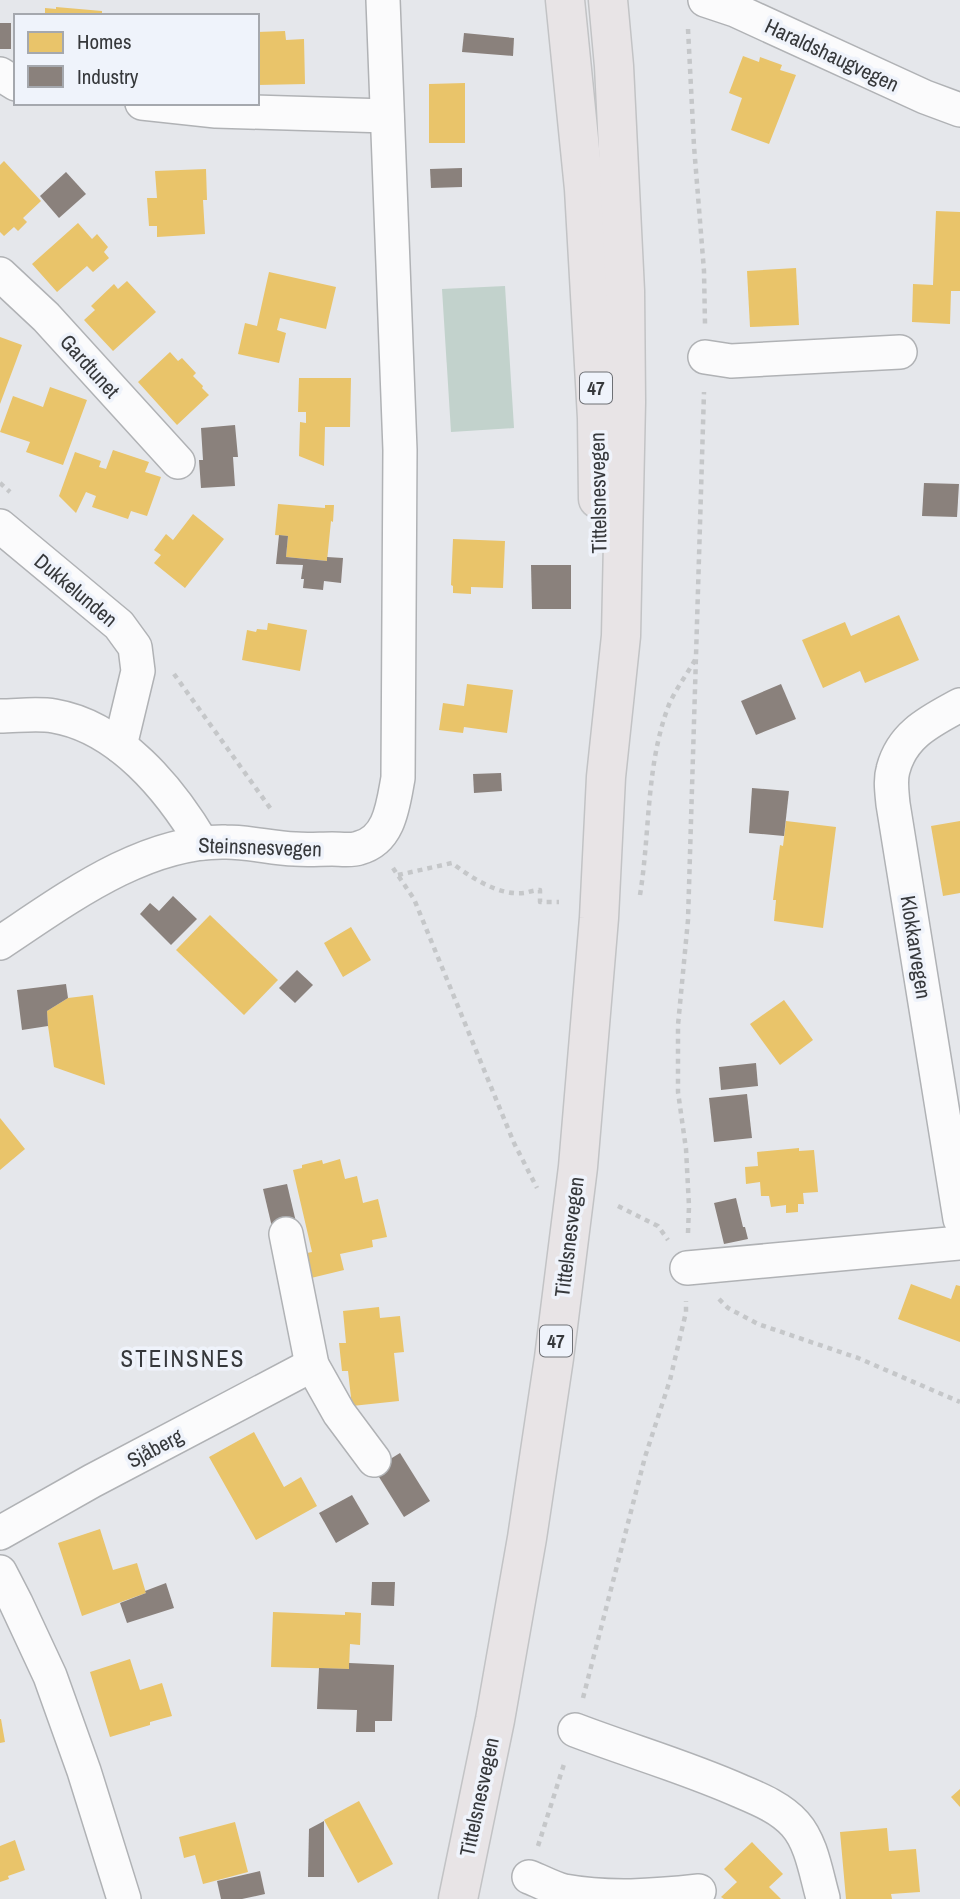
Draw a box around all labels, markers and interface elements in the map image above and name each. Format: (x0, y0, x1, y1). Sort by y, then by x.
street label: Haraldshaugvegen (760, 11, 904, 99)
legend (14, 14, 259, 105)
text: Homes (77, 27, 132, 56)
text: Industry (77, 62, 139, 91)
street label: Gardtunet (54, 328, 127, 404)
road number: 47 (580, 372, 612, 404)
street label: Tittelsnesvegen (582, 432, 614, 554)
street label: Dukkelunden (28, 547, 124, 633)
street label: Steinsnesvegen (198, 830, 322, 864)
street label: Klokkarvegen (894, 893, 938, 1001)
street label: Tittelsnesvegen (547, 1175, 591, 1299)
road number: 47 (540, 1326, 572, 1357)
district label: STEINSNES (121, 1343, 245, 1374)
street label: Sjåberg (122, 1421, 188, 1475)
street label: Tittelsnesvegen (452, 1735, 506, 1859)

